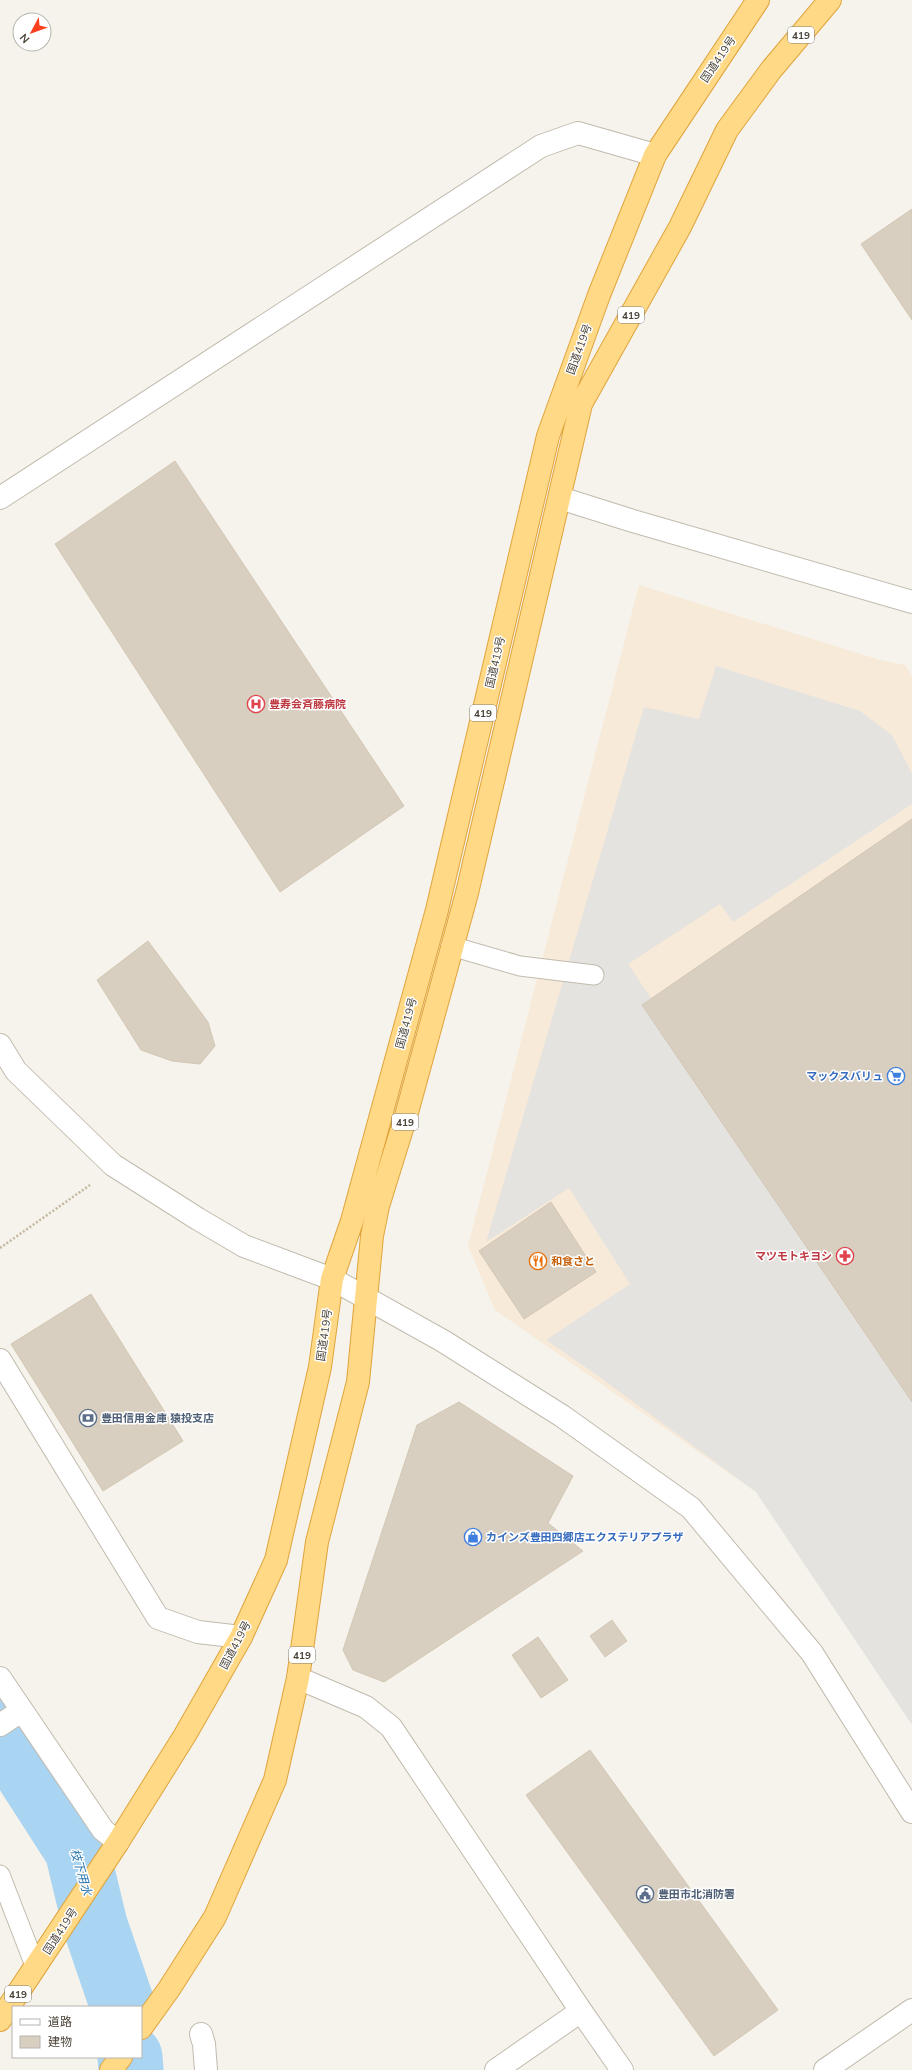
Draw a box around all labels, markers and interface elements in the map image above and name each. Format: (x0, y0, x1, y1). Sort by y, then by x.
north arrow (12, 12, 52, 52)
road number: 419 (788, 27, 814, 43)
text: N (16, 30, 33, 46)
street label: 国道419号 (697, 33, 739, 85)
road number: 419 (618, 307, 644, 323)
street label: 国道419号 (563, 322, 596, 377)
street label: 国道419号 (482, 635, 509, 690)
hospital icon: 豊寿会斉藤病院 (246, 694, 266, 714)
place label: 豊寿会斉藤病院 (269, 697, 346, 712)
road number: 419 (470, 705, 496, 721)
street label: 国道419号 (392, 996, 421, 1051)
supermarket icon: マックスバリュ (886, 1066, 906, 1086)
place label: マックスバリュ (806, 1069, 883, 1084)
road number: 419 (392, 1114, 418, 1130)
pharmacy icon: マツモトキヨシ (835, 1246, 855, 1266)
place label: マツモトキヨシ (755, 1249, 832, 1264)
restaurant icon: 和食さと (528, 1251, 548, 1271)
place label: 和食さと (551, 1254, 595, 1269)
street label: 国道419号 (313, 1308, 336, 1362)
bank icon: 豊田信用金庫 猿投支店 (78, 1408, 98, 1428)
place label: 豊田信用金庫 猿投支店 (101, 1411, 214, 1426)
shop icon: カインズ豊田四郷店エクステリアプラザ (463, 1527, 483, 1547)
place label: カインズ豊田四郷店エクステリアプラザ (486, 1530, 683, 1545)
street label: 国道419号 (216, 1618, 254, 1672)
road number: 419 (289, 1647, 315, 1663)
water label: 枝下用水 (67, 1847, 96, 1899)
public building icon: 豊田市北消防署 (635, 1884, 655, 1904)
place label: 豊田市北消防署 (658, 1887, 735, 1902)
street label: 国道419号 (40, 1905, 81, 1958)
road number: 419 (5, 1986, 31, 2002)
legend (12, 2006, 142, 2058)
text: 道路 (48, 2014, 72, 2030)
text: 建物 (48, 2034, 72, 2050)

